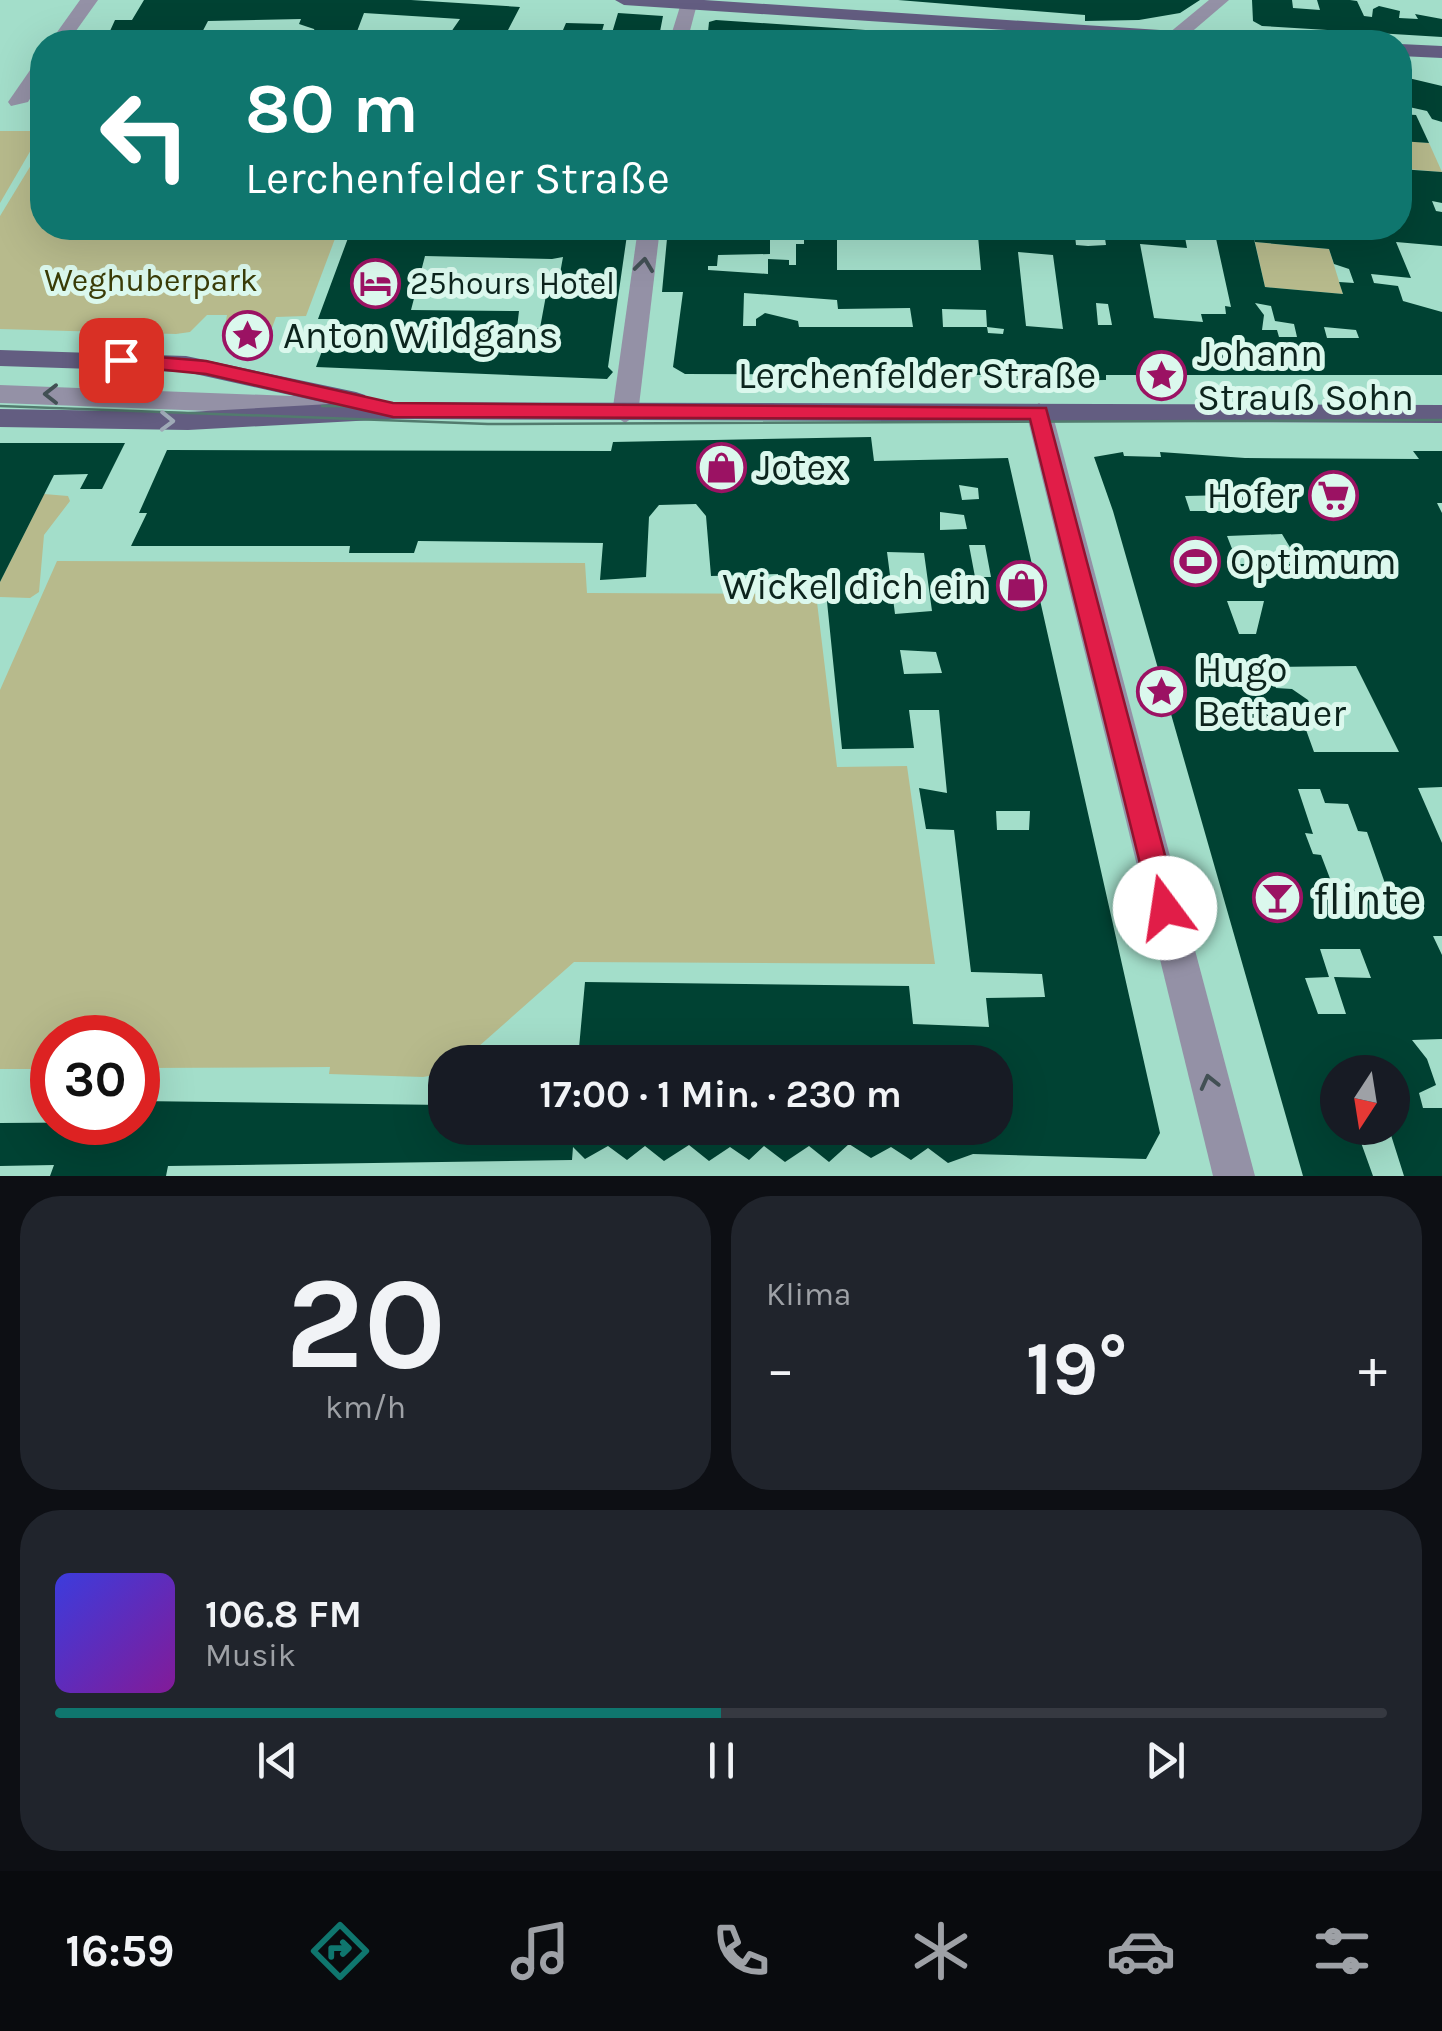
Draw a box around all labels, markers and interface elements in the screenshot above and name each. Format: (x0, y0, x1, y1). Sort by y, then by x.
text: 80 m (245, 68, 419, 150)
icon: left (80, 70, 210, 200)
text: Lerchenfelder Straße (245, 152, 670, 204)
one-way arrow (633, 256, 654, 272)
hotel icon: 25hours Hotel (349, 257, 401, 309)
park label: Weghuberpark (44, 262, 258, 299)
place label: 25hours Hotel (410, 265, 615, 302)
place icon: Anton Wildgans (222, 309, 274, 361)
place label: Anton Wildgans (283, 313, 559, 358)
pin (79, 318, 164, 403)
place label: Johann Strauß Sohn (1197, 331, 1414, 420)
icon: arrive (94, 333, 149, 388)
place icon: Johann Strauß Sohn (1136, 349, 1188, 401)
street label: Lerchenfelder Straße (738, 353, 1096, 398)
one-way arrow (42, 383, 58, 405)
one-way arrow (160, 410, 176, 431)
shop icon: Jotex (695, 441, 747, 493)
place label: Jotex (756, 445, 845, 490)
supermarket icon: Hofer (1308, 469, 1360, 521)
place label: Hofer (1207, 473, 1299, 518)
sports icon: Optimum (1169, 535, 1221, 587)
place label: Optimum (1230, 539, 1396, 584)
shop icon: Wickel dich ein (996, 560, 1048, 612)
place label: Wickel dich ein (722, 564, 987, 609)
place label: Hugo Bettauer (1197, 647, 1346, 736)
place icon: Hugo Bettauer (1136, 665, 1188, 717)
position arrow (1113, 856, 1217, 960)
bar icon: flinte (1252, 872, 1304, 924)
place label: flinte (1313, 873, 1422, 925)
speed limit sign: 30 (30, 1015, 160, 1145)
north arrow (1320, 1055, 1410, 1145)
map controls (1320, 1055, 1410, 1145)
text: 17:00 · 1 Min. · 230 m (539, 1072, 902, 1117)
one-way arrow (1200, 1073, 1221, 1091)
text: 20 (285, 1248, 446, 1400)
text: Klima (766, 1276, 852, 1313)
text: 19° (1026, 1325, 1127, 1413)
text: − (766, 1337, 795, 1401)
text: + (1358, 1337, 1387, 1401)
text: km/h (325, 1389, 406, 1426)
text: 106.8 FM (205, 1592, 362, 1637)
text: Musik (205, 1637, 296, 1674)
icon: previous (250, 1733, 305, 1788)
icon: pause (694, 1733, 749, 1788)
icon: next (1138, 1733, 1193, 1788)
icon: directions (305, 1916, 375, 1986)
icon: music (505, 1916, 575, 1986)
icon: phone (706, 1916, 776, 1986)
icon: climate (906, 1916, 976, 1986)
icon: car (1106, 1916, 1176, 1986)
icon: filters (1307, 1916, 1377, 1986)
text: 16:59 (65, 1925, 174, 1977)

